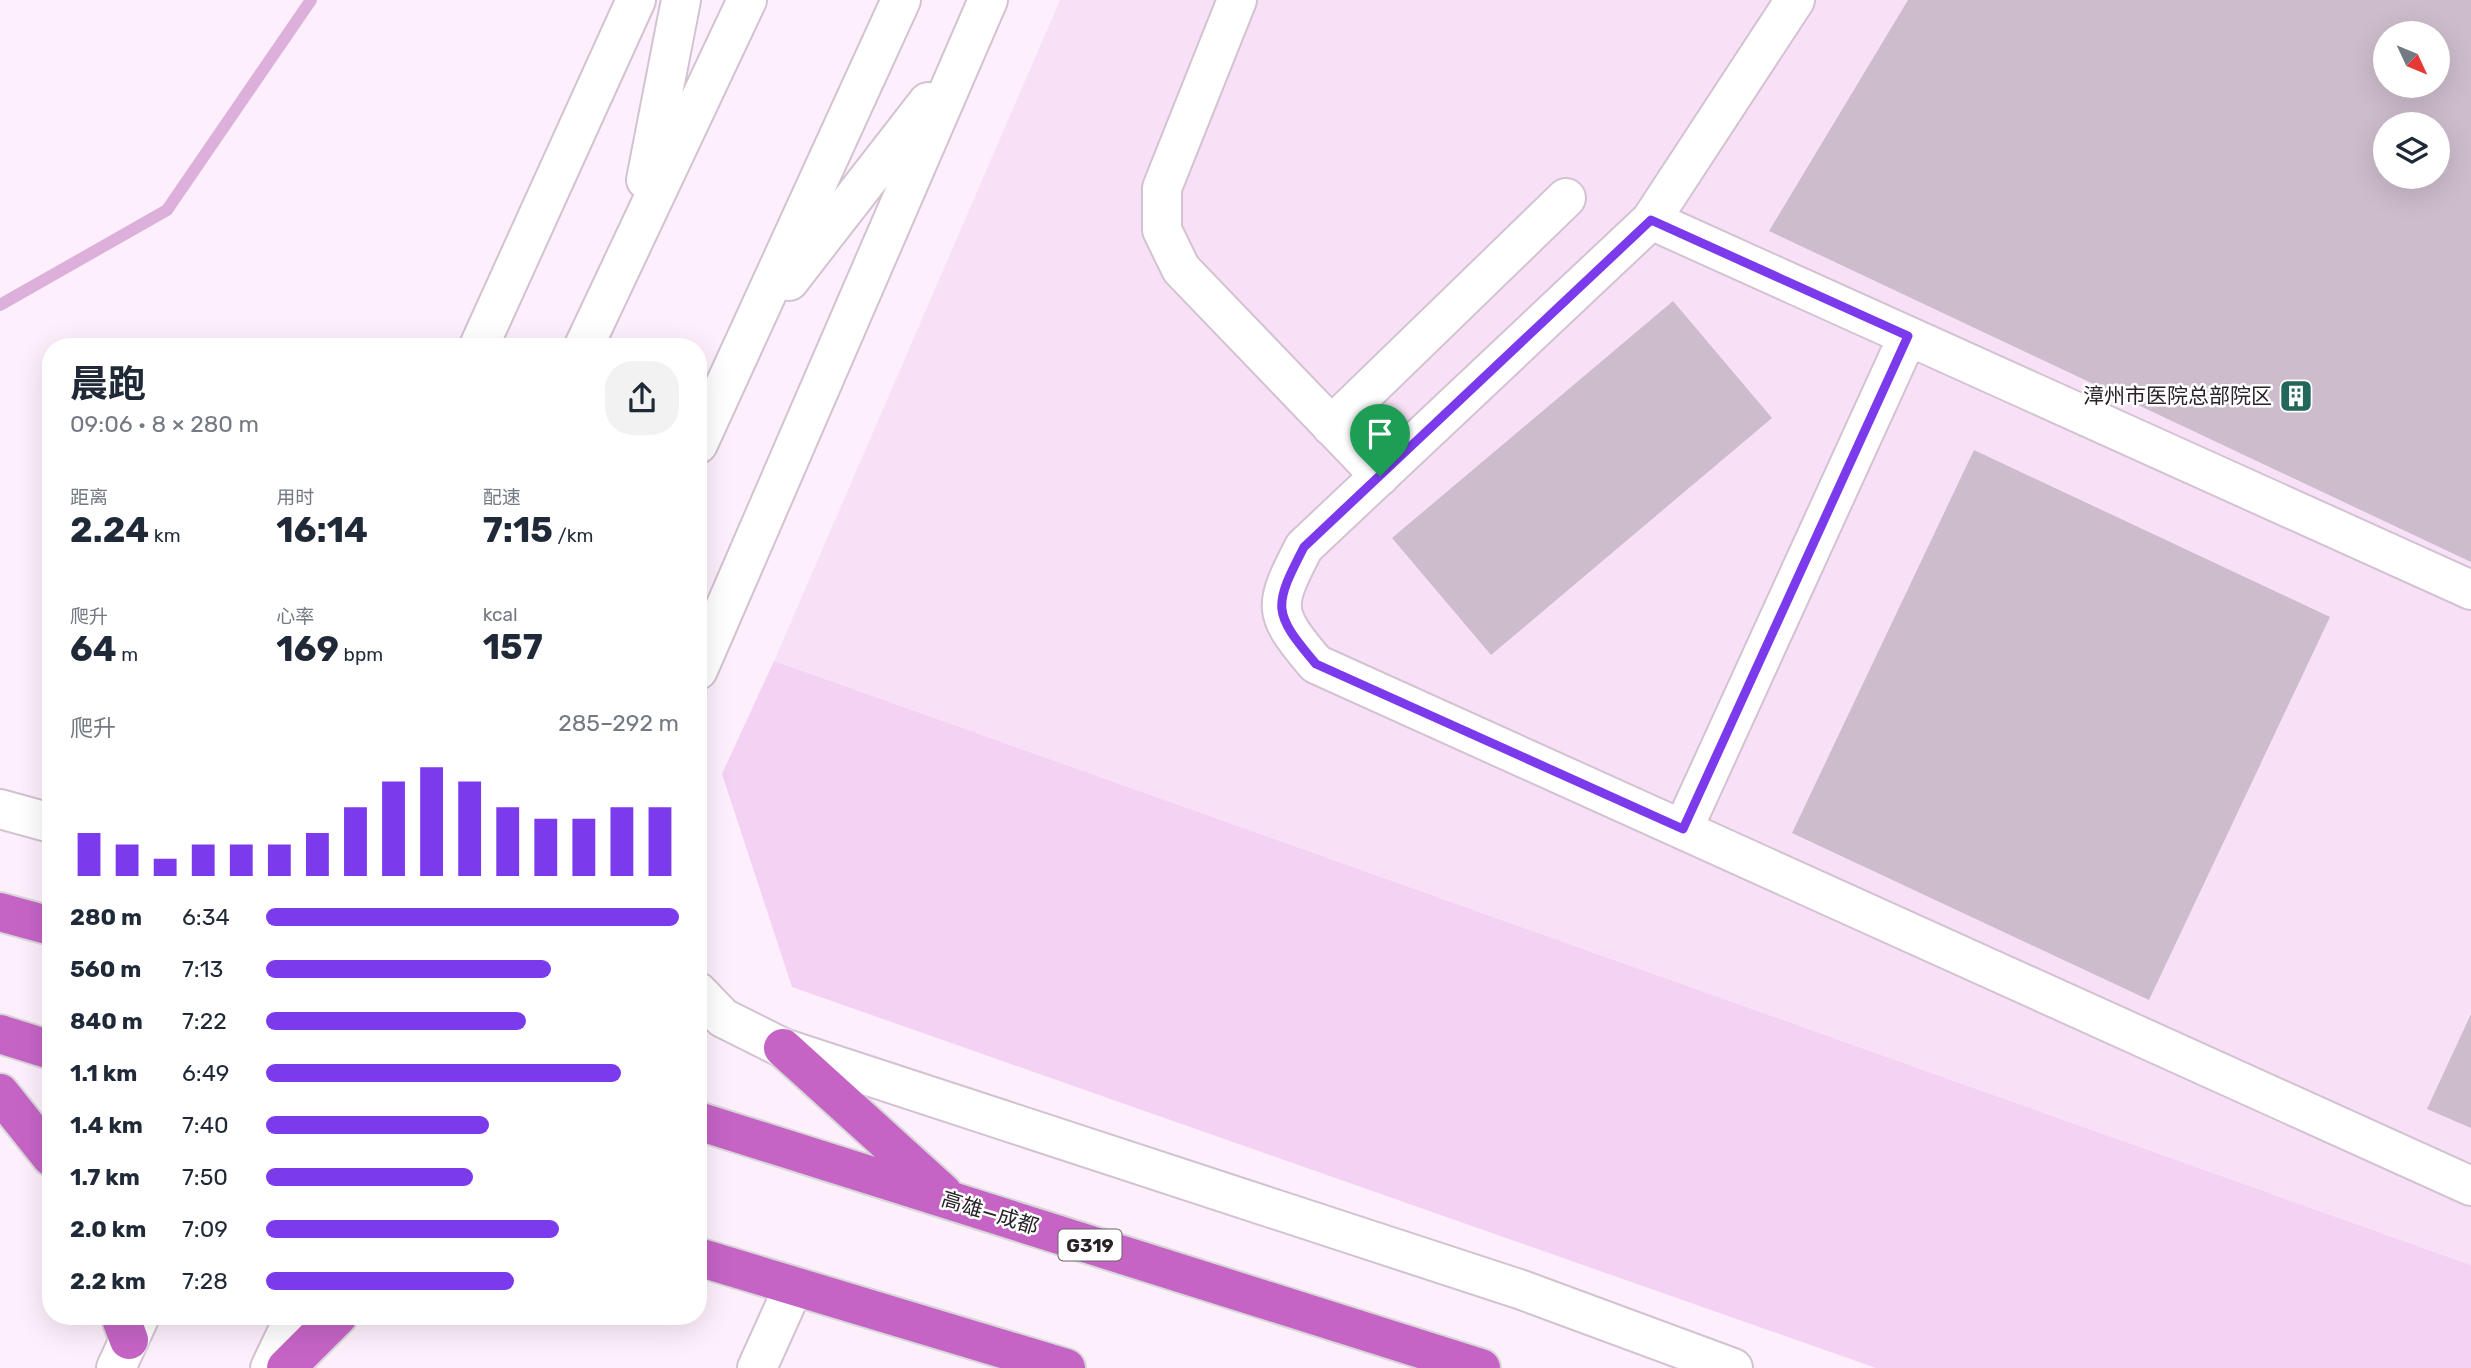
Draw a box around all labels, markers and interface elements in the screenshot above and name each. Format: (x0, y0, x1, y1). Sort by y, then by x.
north arrow (2373, 21, 2450, 98)
map controls (2373, 21, 2450, 189)
button: layers (2373, 112, 2450, 189)
text: 晨跑 (70, 361, 146, 407)
button: share (605, 361, 679, 435)
building icon: 漳州市医院总部院区 (2277, 377, 2315, 415)
place label: 漳州市医院总部院区 (2083, 383, 2272, 408)
pin (1350, 404, 1410, 476)
text: 09:06 · 8 × 280 m (70, 410, 259, 438)
icon: arrive (1361, 415, 1399, 453)
text: 距离 (70, 486, 108, 509)
text: 用时 (276, 486, 314, 509)
text: 配速 (483, 486, 521, 509)
text: 2.24 (70, 509, 149, 551)
text: 16:14 (276, 509, 368, 551)
text: 7:15 (483, 509, 553, 551)
text: km (149, 524, 181, 547)
text: /km (553, 524, 593, 547)
text: kcal (483, 603, 518, 626)
text: 爬升 (70, 605, 108, 628)
text: 心率 (276, 605, 314, 628)
text: 157 (483, 626, 543, 668)
text: 64 (70, 628, 117, 670)
text: 169 (276, 628, 339, 670)
text: m (117, 643, 138, 666)
text: bpm (339, 643, 383, 666)
text: 285–292 m (558, 709, 679, 737)
text: 爬升 (70, 714, 116, 742)
text: 280 m (70, 903, 142, 931)
text: 6:34 (182, 903, 230, 931)
text: 560 m (70, 955, 141, 983)
text: 7:13 (182, 955, 223, 983)
text: 840 m (70, 1007, 143, 1035)
text: 7:22 (182, 1007, 227, 1035)
text: 1.1 km (70, 1059, 137, 1087)
text: 6:49 (182, 1059, 230, 1087)
text: 1.4 km (70, 1111, 143, 1139)
text: 7:40 (182, 1111, 229, 1139)
text: 1.7 km (70, 1163, 140, 1191)
text: 7:50 (182, 1163, 228, 1191)
street label: 高雄—成都 (939, 1186, 1042, 1239)
text: 2.0 km (70, 1215, 146, 1243)
text: 7:09 (182, 1215, 228, 1243)
road number: G319 (1058, 1230, 1122, 1260)
text: 2.2 km (70, 1267, 146, 1295)
text: 7:28 (182, 1267, 228, 1295)

